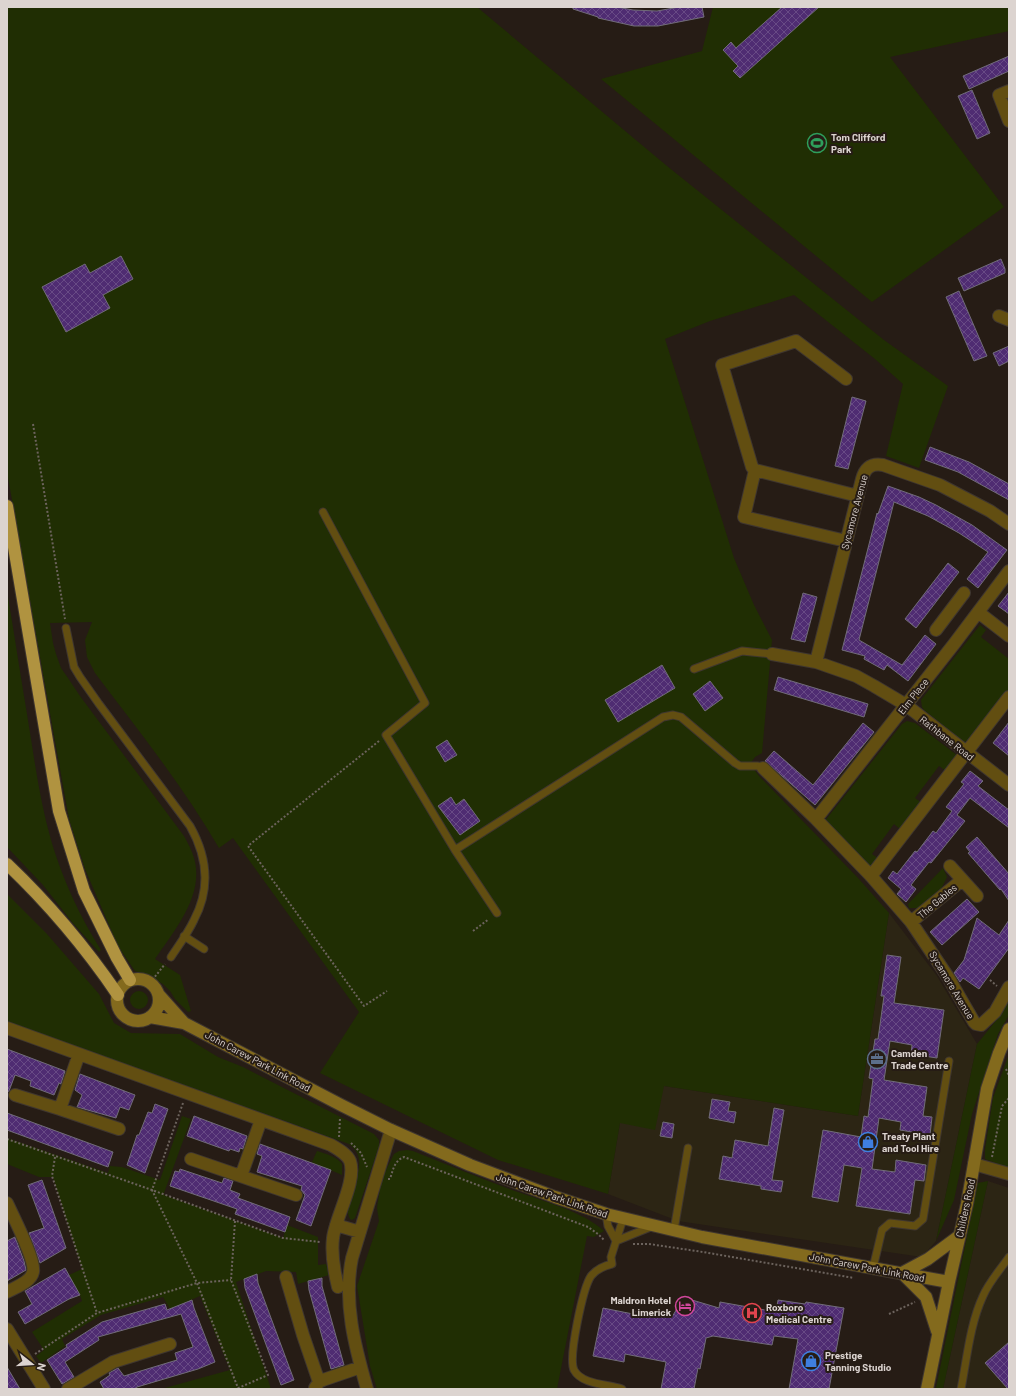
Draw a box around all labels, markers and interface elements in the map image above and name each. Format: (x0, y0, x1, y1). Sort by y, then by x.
place label: Tom Clifford Park (831, 131, 886, 155)
sports icon: Tom Clifford Park (806, 132, 828, 154)
street label: Sycamore Avenue (838, 473, 870, 551)
street label: Elm Place (895, 676, 931, 716)
street label: Rathbane Road (917, 713, 977, 763)
street label: The Gables (915, 881, 959, 921)
street label: Sycamore Avenue (927, 949, 977, 1021)
street label: John Carew Park Link Road (203, 1028, 313, 1094)
place label: Camden Trade Centre (891, 1047, 949, 1071)
office icon: Camden Trade Centre (866, 1048, 888, 1070)
place label: Treaty Plant and Tool Hire (882, 1130, 940, 1154)
shop icon: Treaty Plant and Tool Hire (857, 1131, 879, 1153)
street label: John Carew Park Link Road (494, 1170, 610, 1220)
street label: Childers Road (953, 1178, 977, 1238)
street label: John Carew Park Link Road (808, 1250, 926, 1284)
place label: Maldron Hotel Limerick (610, 1294, 672, 1318)
hotel icon: Maldron Hotel Limerick (674, 1295, 696, 1317)
place label: Roxboro Medical Centre (766, 1301, 832, 1325)
hospital icon: Roxboro Medical Centre (741, 1302, 763, 1324)
north arrow (12, 1344, 52, 1384)
place label: Prestige Tanning Studio (825, 1349, 892, 1373)
shop icon: Prestige Tanning Studio (800, 1350, 822, 1372)
text: N (35, 1362, 49, 1372)

